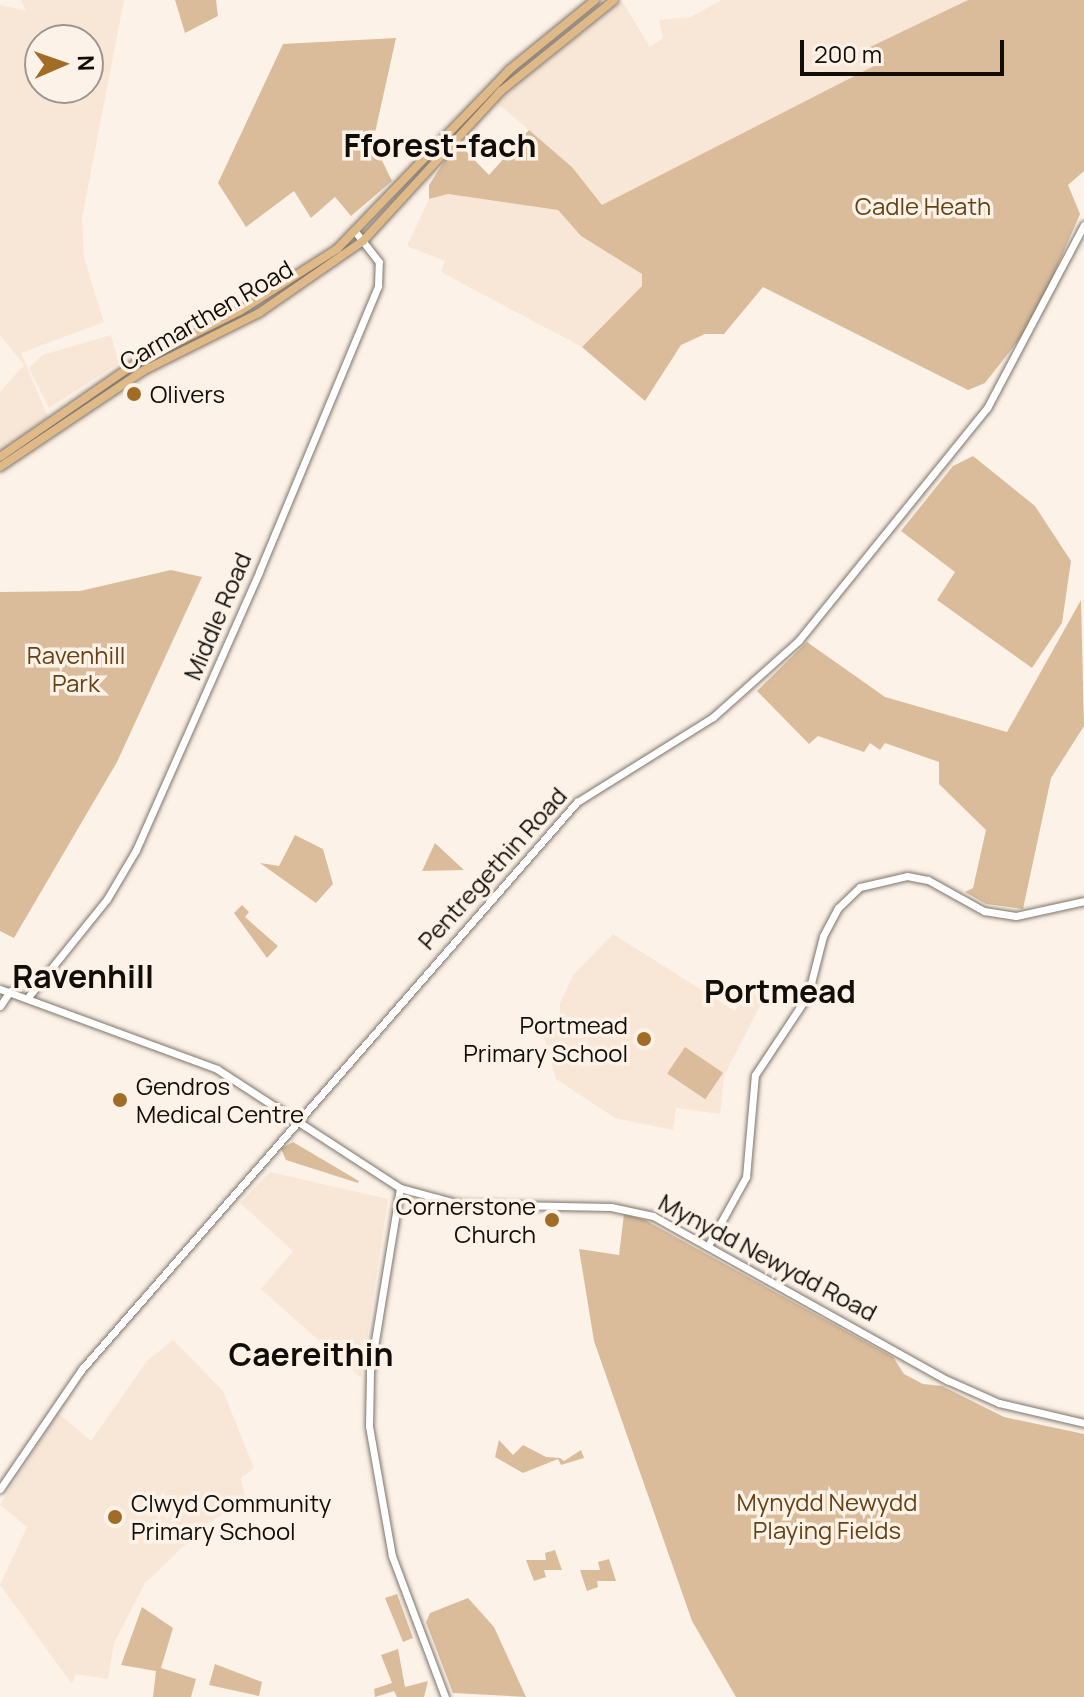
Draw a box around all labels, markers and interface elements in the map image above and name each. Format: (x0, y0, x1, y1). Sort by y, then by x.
north arrow (24, 24, 104, 104)
scale bar (804, 24, 1008, 74)
text: 200 m (814, 37, 882, 70)
text: N (71, 55, 101, 72)
district label: Fforest-fach (344, 126, 536, 164)
park label: Cadle Heath (855, 192, 991, 220)
street label: Carmarthen Road (114, 254, 298, 376)
place label: Olivers (150, 380, 225, 408)
marker: Olivers (125, 385, 143, 403)
street label: Middle Road (177, 548, 257, 684)
park label: Ravenhill Park (27, 641, 125, 697)
street label: Pentregethin Road (412, 781, 572, 955)
district label: Ravenhill (12, 957, 154, 995)
district label: Portmead (704, 972, 856, 1010)
place label: Portmead Primary School (463, 1011, 628, 1067)
marker: Portmead Primary School (635, 1030, 653, 1048)
place label: Gendros Medical Centre (136, 1072, 304, 1128)
marker: Gendros Medical Centre (111, 1091, 129, 1109)
street label: Mynydd Newydd Road (654, 1187, 882, 1327)
place label: Cornerstone Church (395, 1192, 536, 1248)
marker: Cornerstone Church (543, 1211, 561, 1229)
district label: Caereithin (229, 1335, 393, 1373)
park label: Mynydd Newydd Playing Fields (737, 1488, 917, 1544)
place label: Clwyd Community Primary School (131, 1489, 331, 1545)
marker: Clwyd Community Primary School (106, 1508, 124, 1526)

